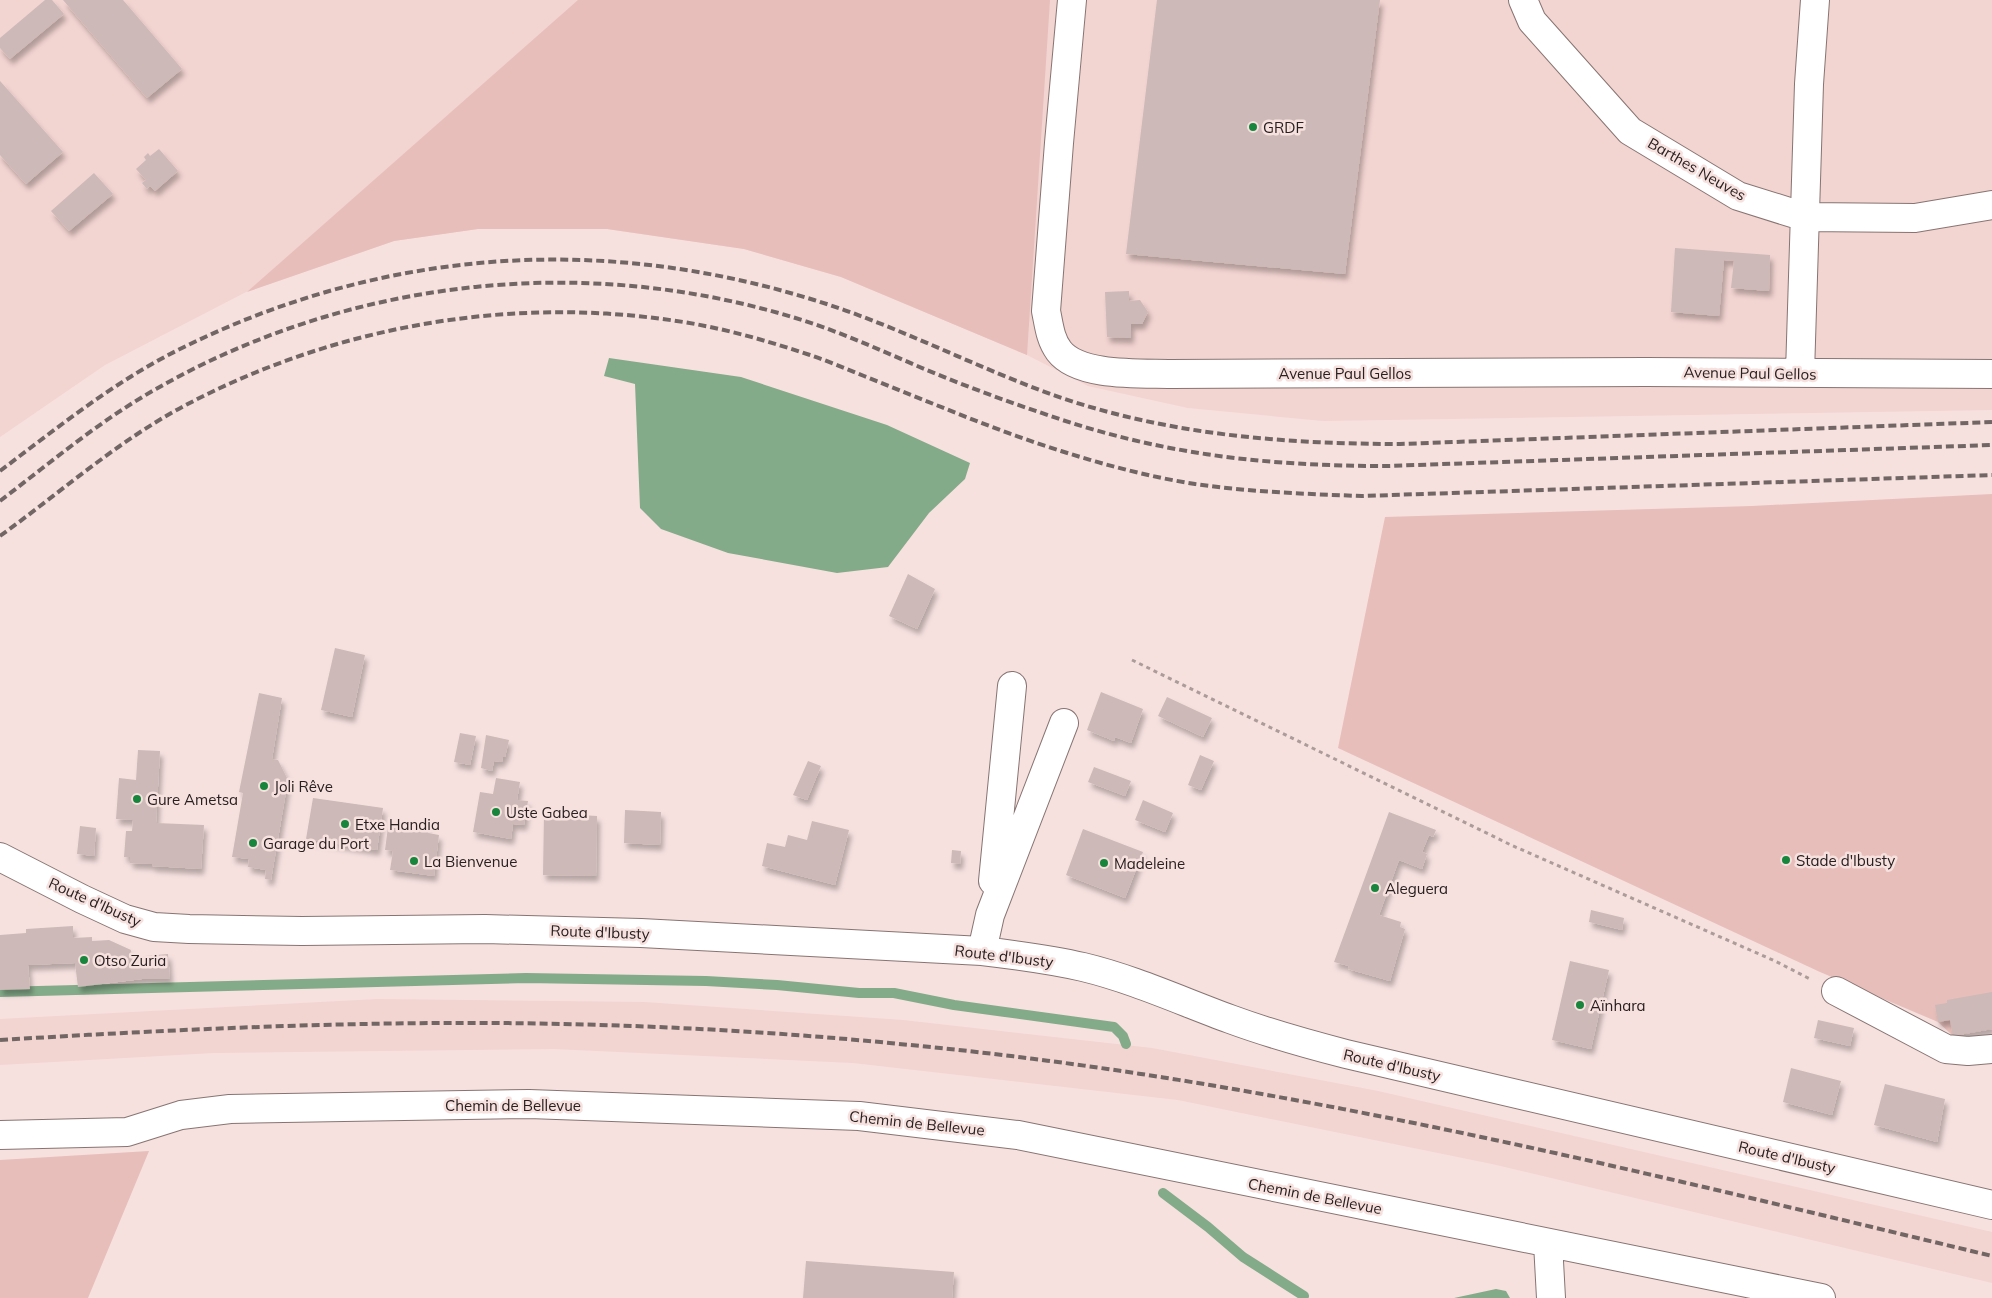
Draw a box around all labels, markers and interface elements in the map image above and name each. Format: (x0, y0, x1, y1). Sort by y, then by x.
place label: GRDF (1263, 118, 1304, 137)
marker: GRDF (1247, 121, 1259, 133)
street label: Barthes Neuves (1645, 133, 1749, 205)
street label: Avenue Paul Gellos (1683, 362, 1817, 384)
street label: Avenue Paul Gellos (1279, 364, 1411, 383)
place label: Joli Rêve (274, 777, 333, 796)
marker: Joli Rêve (258, 780, 270, 792)
place label: Gure Ametsa (147, 790, 238, 809)
marker: Gure Ametsa (131, 793, 143, 805)
place label: Uste Gabea (506, 803, 588, 822)
marker: Uste Gabea (490, 806, 502, 818)
place label: Etxe Handia (355, 815, 440, 834)
marker: Etxe Handia (339, 818, 351, 830)
place label: Garage du Port (263, 834, 369, 853)
marker: Garage du Port (247, 837, 259, 849)
place label: Stade d'Ibusty (1796, 851, 1895, 870)
place label: La Bienvenue (424, 852, 517, 871)
place label: Madeleine (1114, 854, 1185, 873)
marker: Stade d'Ibusty (1780, 854, 1792, 866)
marker: La Bienvenue (408, 855, 420, 867)
marker: Madeleine (1098, 857, 1110, 869)
street label: Route d'Ibusty (46, 873, 144, 931)
place label: Aleguera (1385, 879, 1448, 898)
marker: Aleguera (1369, 882, 1381, 894)
street label: Route d'Ibusty (550, 921, 650, 943)
street label: Route d'Ibusty (954, 941, 1054, 971)
place label: Otso Zuria (94, 951, 166, 970)
marker: Otso Zuria (78, 954, 90, 966)
place label: Aïnhara (1590, 996, 1646, 1015)
marker: Aïnhara (1574, 999, 1586, 1011)
street label: Route d'Ibusty (1342, 1045, 1443, 1085)
street label: Chemin de Bellevue (445, 1096, 581, 1115)
street label: Chemin de Bellevue (848, 1106, 986, 1140)
street label: Route d'Ibusty (1737, 1137, 1838, 1177)
street label: Chemin de Bellevue (1246, 1174, 1384, 1218)

